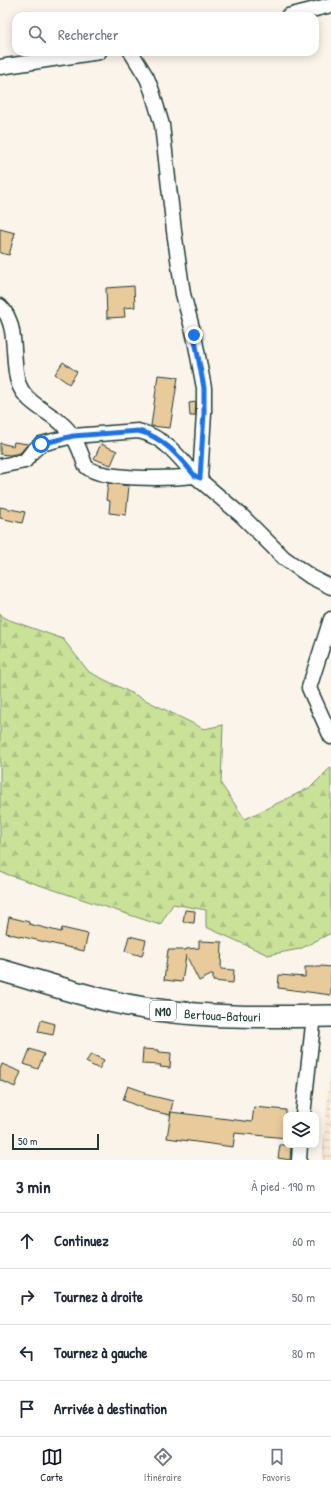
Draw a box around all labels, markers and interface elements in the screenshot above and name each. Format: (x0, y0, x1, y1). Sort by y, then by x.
search box (12, 12, 319, 56)
icon: search (26, 23, 48, 45)
text: Rechercher (58, 24, 119, 45)
route end (185, 326, 203, 344)
route start (32, 435, 50, 453)
road number: N10 (150, 1001, 176, 1021)
street label: Bertoua-Batouri (184, 1004, 261, 1026)
map controls (283, 1112, 319, 1148)
button: layers (283, 1112, 319, 1148)
scale bar (12, 1132, 99, 1151)
text: 50 m (18, 1134, 38, 1148)
text: 3 min (16, 1175, 51, 1198)
text: À pied · 190 m (251, 1177, 315, 1195)
icon: ahead (16, 1230, 38, 1252)
text: Continuez (54, 1230, 109, 1251)
text: 60 m (292, 1232, 315, 1250)
icon: right (16, 1286, 38, 1308)
text: Tournez à droite (54, 1286, 143, 1307)
text: 50 m (292, 1288, 315, 1306)
icon: left (16, 1342, 38, 1364)
text: Tournez à gauche (54, 1342, 147, 1363)
text: 80 m (292, 1344, 315, 1362)
icon: arrive (16, 1398, 38, 1420)
text: Arrivée à destination (54, 1398, 167, 1419)
tab: Carte (40, 1446, 63, 1484)
tab: Itinéraire (144, 1446, 182, 1484)
tab: Favoris (262, 1446, 291, 1484)

